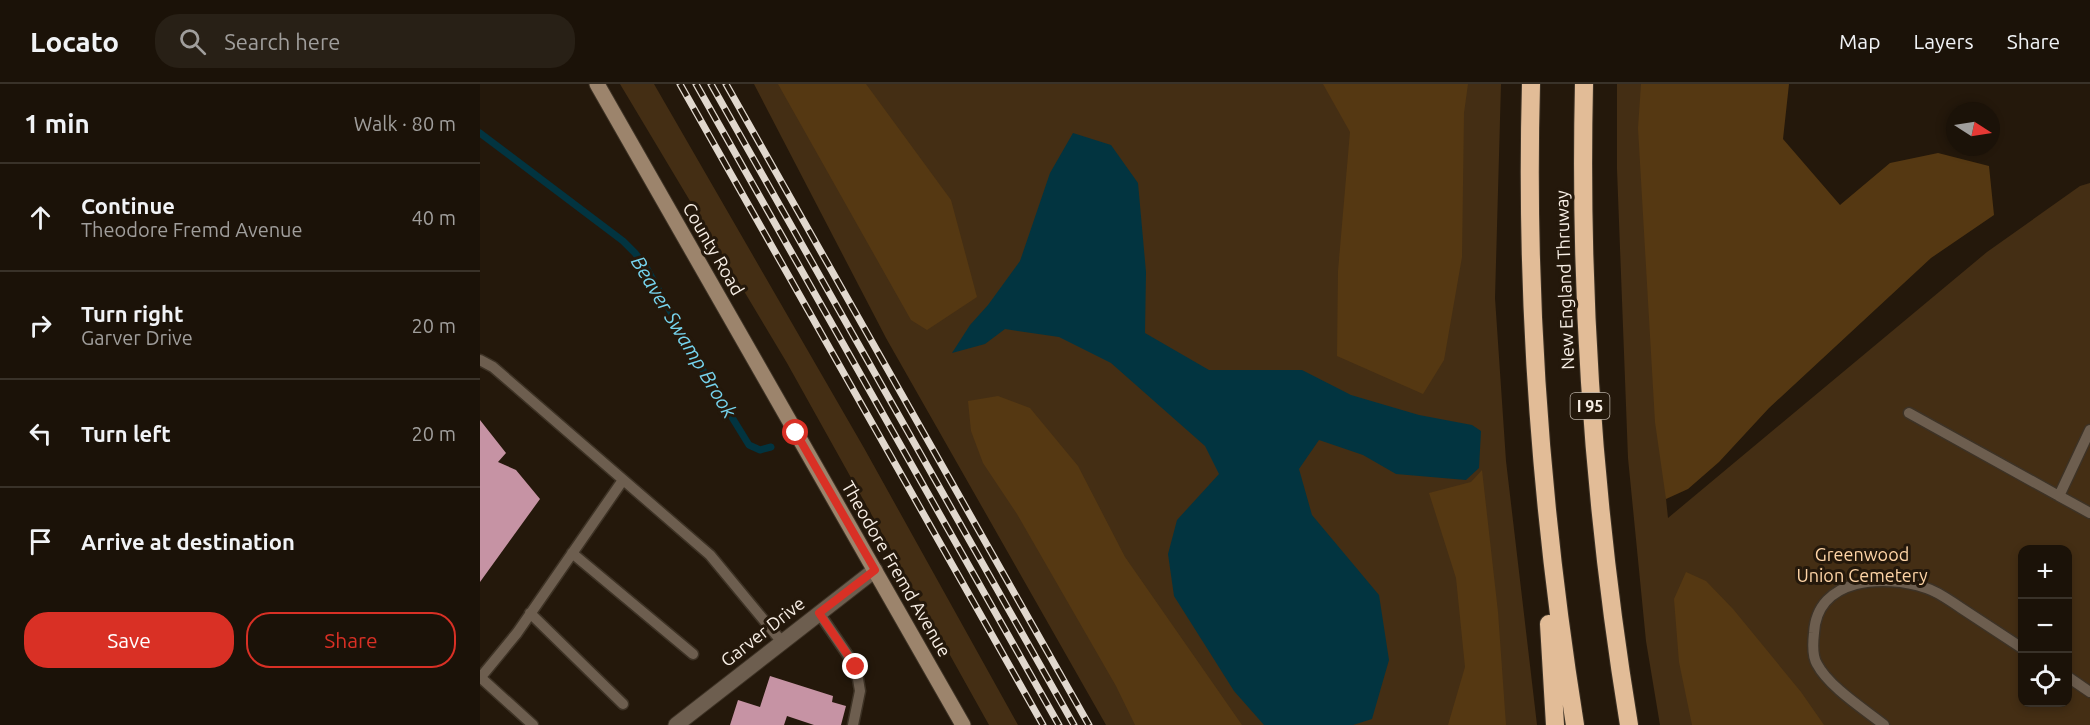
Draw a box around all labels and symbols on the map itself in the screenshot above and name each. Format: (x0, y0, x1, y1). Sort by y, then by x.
north arrow (1946, 102, 2000, 156)
street label: New England Thruway (1551, 190, 1577, 370)
street label: County Road (679, 199, 748, 298)
water label: Beaver Swamp Brook (627, 251, 742, 423)
road number: I 95 (1570, 393, 1610, 419)
route start (782, 419, 808, 445)
street label: Theodore Fremd Avenue (838, 477, 955, 660)
park label: Greenwood Union Cemetery (1796, 544, 1928, 585)
street label: Garver Drive (717, 592, 808, 670)
route end (842, 653, 868, 679)

